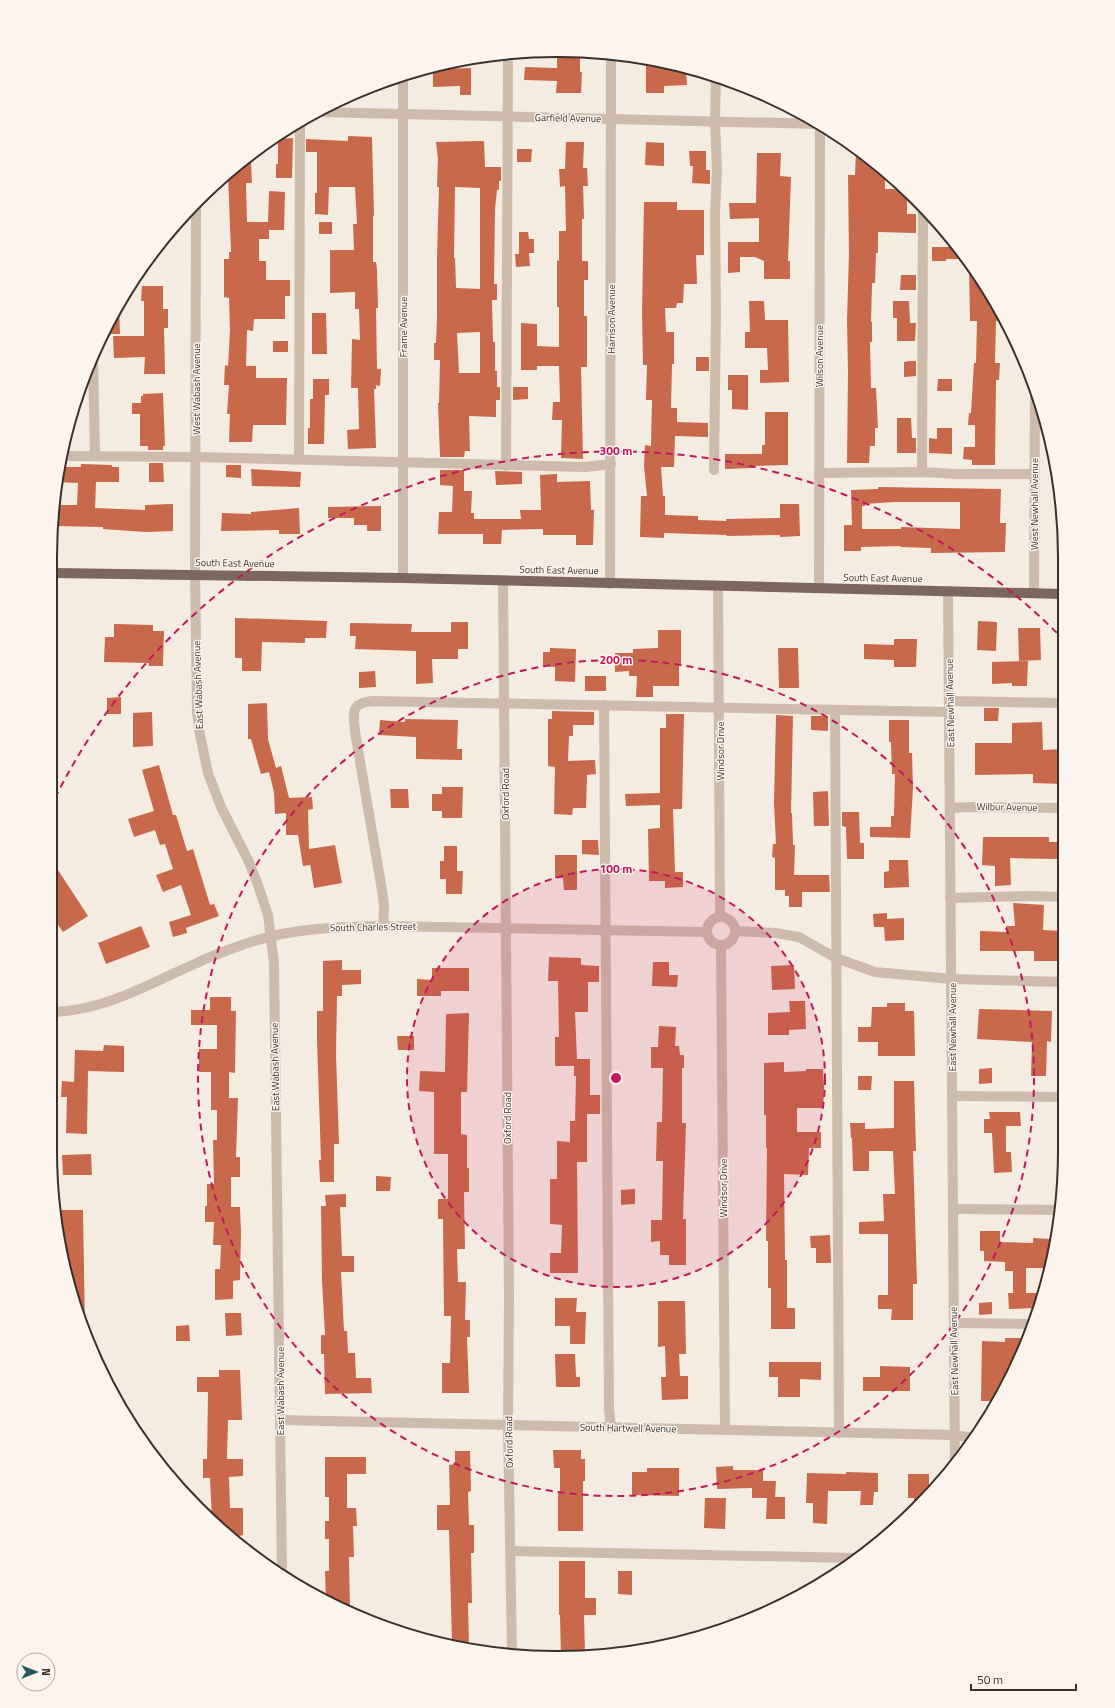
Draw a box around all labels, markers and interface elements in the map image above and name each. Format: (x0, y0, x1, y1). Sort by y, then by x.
street label: Garfield Avenue (535, 110, 601, 126)
street label: Harrison Avenue (604, 284, 619, 354)
street label: Frame Avenue (396, 297, 411, 357)
street label: Wilson Avenue (812, 325, 827, 387)
street label: West Wabash Avenue (189, 343, 204, 435)
text: 300 m (600, 441, 632, 460)
street label: West Newhall Avenue (1027, 458, 1042, 550)
street label: South East Avenue (195, 555, 275, 571)
street label: South East Avenue (519, 562, 599, 578)
street label: South East Avenue (843, 570, 923, 586)
street label: East Wabash Avenue (189, 641, 207, 729)
text: 200 m (600, 650, 632, 669)
street label: East Newhall Avenue (942, 659, 958, 747)
street label: Windsor Drive (713, 721, 728, 781)
street label: Oxford Road (498, 768, 513, 820)
street label: Wilbur Avenue (976, 799, 1038, 815)
text: 100 m (600, 859, 632, 878)
street label: South Charles Street (330, 919, 417, 935)
street label: East Newhall Avenue (945, 983, 960, 1071)
street label: East Wabash Avenue (267, 1023, 283, 1111)
centre of rings (609, 1071, 623, 1085)
street label: Oxford Road (500, 1092, 515, 1144)
street label: Windsor Drive (716, 1158, 731, 1218)
street label: East Newhall Avenue (946, 1307, 962, 1395)
street label: East Wabash Avenue (273, 1347, 288, 1435)
street label: Oxford Road (501, 1416, 517, 1468)
street label: South Hartwell Avenue (580, 1420, 676, 1436)
north arrow (16, 1652, 56, 1692)
scale bar (971, 1666, 1076, 1692)
text: N (38, 1668, 54, 1676)
text: 50 m (977, 1670, 1003, 1689)

